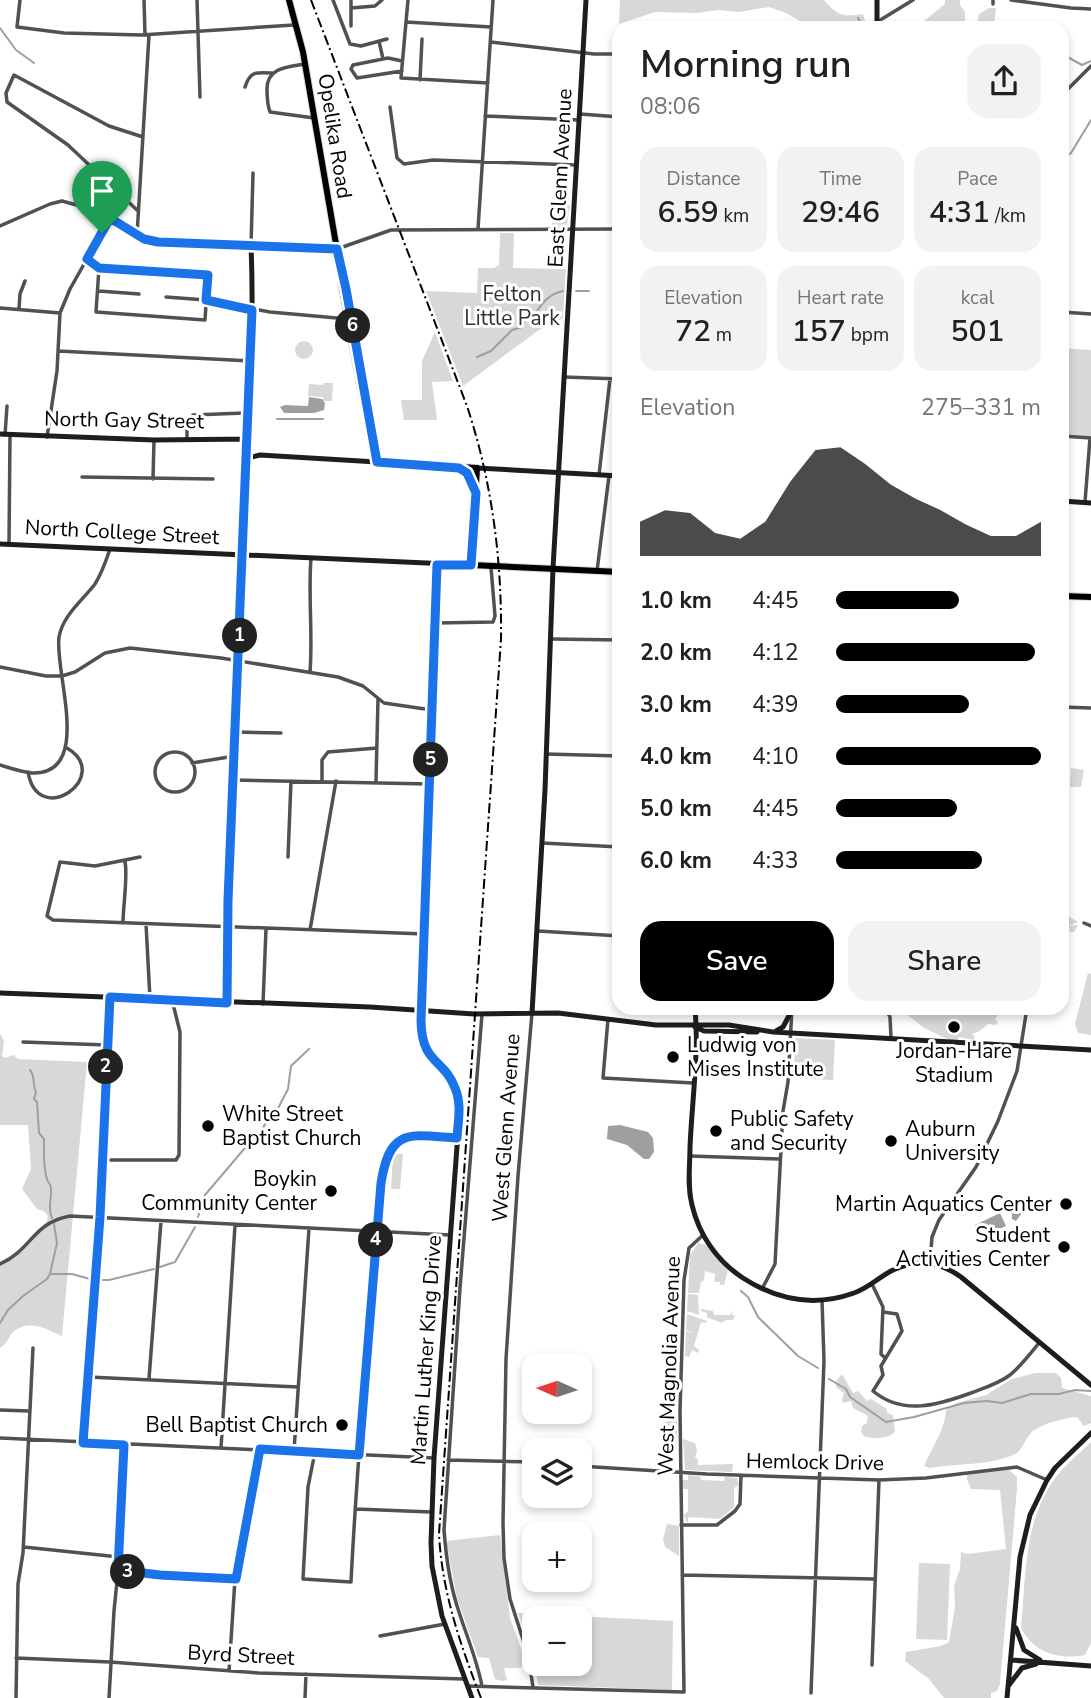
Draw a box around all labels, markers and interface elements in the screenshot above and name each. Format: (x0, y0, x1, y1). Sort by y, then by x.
text: Morning run (640, 39, 852, 90)
button: share (967, 44, 1041, 118)
street label: Opelika Road (311, 71, 359, 201)
street label: East Glenn Avenue (541, 88, 579, 268)
text: 08:06 (640, 91, 700, 122)
pin (72, 161, 132, 233)
text: Distance (667, 166, 740, 192)
text: Time (819, 166, 862, 192)
text: Pace (957, 166, 998, 192)
icon: arrive (83, 172, 121, 210)
text: 6.59 (658, 192, 719, 233)
text: 29:46 (801, 192, 880, 233)
text: 4:31 (929, 192, 990, 233)
text: km (719, 203, 749, 229)
text: /km (990, 203, 1026, 229)
park label: Felton Little Park (464, 280, 560, 332)
text: Elevation (664, 285, 743, 311)
text: Heart rate (797, 285, 884, 311)
text: kcal (961, 285, 994, 311)
pin: 6 (336, 308, 370, 344)
text: 72 (675, 311, 711, 352)
text: 157 (792, 311, 846, 352)
text: 501 (951, 311, 1005, 352)
text: 6 (347, 312, 358, 338)
text: m (711, 322, 732, 348)
text: bpm (846, 322, 889, 348)
text: Elevation (640, 392, 735, 423)
text: 275–331 m (921, 392, 1041, 423)
street label: North Gay Street (44, 405, 205, 435)
street label: North College Street (24, 513, 221, 551)
text: 1.0 km (640, 585, 712, 616)
text: 4:45 (752, 585, 799, 616)
pin: 1 (222, 618, 258, 654)
text: 1 (234, 622, 245, 648)
text: 2.0 km (640, 637, 712, 668)
text: 4:12 (752, 637, 799, 668)
text: 3.0 km (640, 689, 712, 720)
text: 4:39 (752, 689, 799, 720)
text: 4.0 km (640, 741, 712, 772)
text: 4:10 (752, 741, 799, 772)
pin: 5 (414, 742, 448, 778)
text: 5 (425, 746, 436, 772)
text: 5.0 km (640, 793, 712, 824)
text: 4:45 (752, 793, 799, 824)
text: 6.0 km (640, 845, 712, 876)
text: 4:33 (752, 845, 799, 876)
button: Save (640, 921, 834, 1001)
button: Share (848, 921, 1041, 1001)
marker: Jordan-Hare Stadium (946, 1019, 962, 1035)
place label: Ludwig von Mises Institute (687, 1031, 824, 1083)
street label: West Glenn Avenue (485, 1033, 527, 1223)
place label: Jordan-Hare Stadium (895, 1037, 1012, 1089)
marker: Ludwig von Mises Institute (665, 1049, 681, 1065)
pin: 2 (88, 1050, 124, 1084)
text: 2 (100, 1053, 111, 1079)
place label: White Street Baptist Church (222, 1100, 361, 1152)
place label: Public Safety and Security (730, 1105, 854, 1157)
place label: Auburn University (905, 1115, 1000, 1167)
marker: White Street Baptist Church (200, 1118, 216, 1134)
marker: Public Safety and Security (708, 1123, 724, 1139)
marker: Auburn University (883, 1133, 899, 1149)
place label: Boykin Community Center (141, 1165, 317, 1217)
marker: Boykin Community Center (323, 1183, 339, 1199)
place label: Martin Aquatics Center (835, 1190, 1052, 1218)
marker: Martin Aquatics Center (1058, 1196, 1074, 1212)
place label: Student Activities Center (896, 1221, 1051, 1273)
pin: 4 (358, 1222, 394, 1258)
text: 4 (370, 1226, 381, 1252)
street label: Martin Luther King Drive (404, 1234, 448, 1466)
marker: Student Activities Center (1056, 1239, 1072, 1255)
street label: West Magnolia Avenue (651, 1256, 687, 1476)
north arrow (522, 1354, 592, 1424)
map controls (522, 1354, 592, 1676)
place label: Bell Baptist Church (145, 1411, 328, 1439)
marker: Bell Baptist Church (334, 1417, 350, 1433)
button: layers (522, 1438, 592, 1508)
street label: Hemlock Drive (746, 1447, 884, 1477)
button: + (522, 1522, 592, 1592)
pin: 3 (110, 1554, 146, 1590)
text: 3 (122, 1558, 133, 1584)
button: − (522, 1606, 592, 1676)
street label: Byrd Street (187, 1638, 296, 1672)

